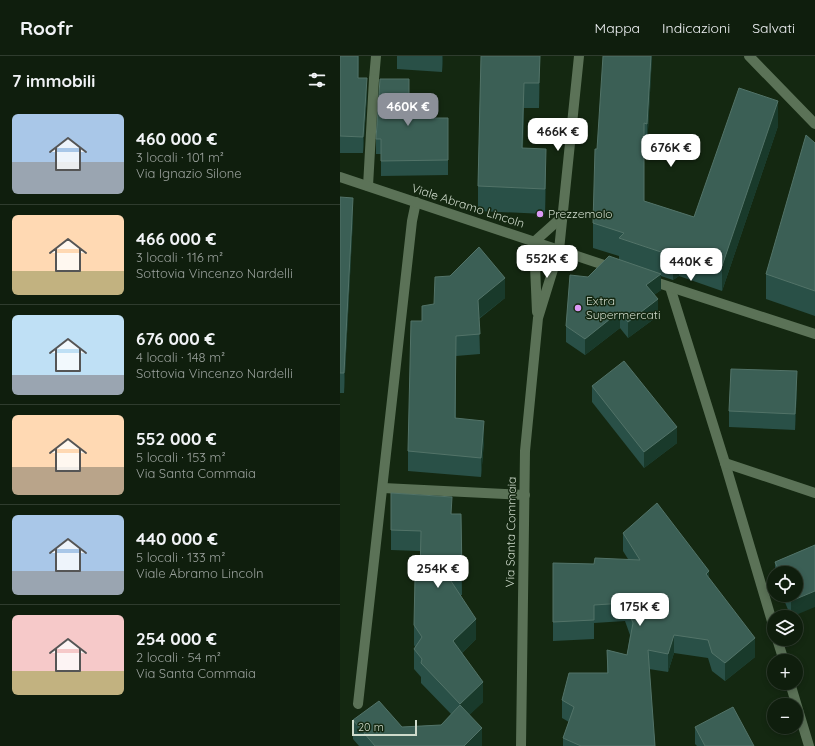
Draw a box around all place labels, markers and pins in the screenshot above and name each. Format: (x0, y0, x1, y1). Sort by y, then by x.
pin: 460K € (375, 93, 441, 127)
pin: 466K € (525, 118, 591, 152)
pin: 676K € (638, 134, 704, 168)
place label: Prezzemolo (548, 206, 613, 221)
marker: Prezzemolo (535, 209, 545, 219)
pin: 552K € (514, 245, 580, 279)
pin: 440K € (658, 248, 724, 282)
place label: Extra Supermercati (586, 293, 660, 322)
marker: Extra Supermercati (573, 303, 583, 313)
pin: 254K € (405, 555, 471, 589)
pin: 175K € (607, 593, 673, 627)

